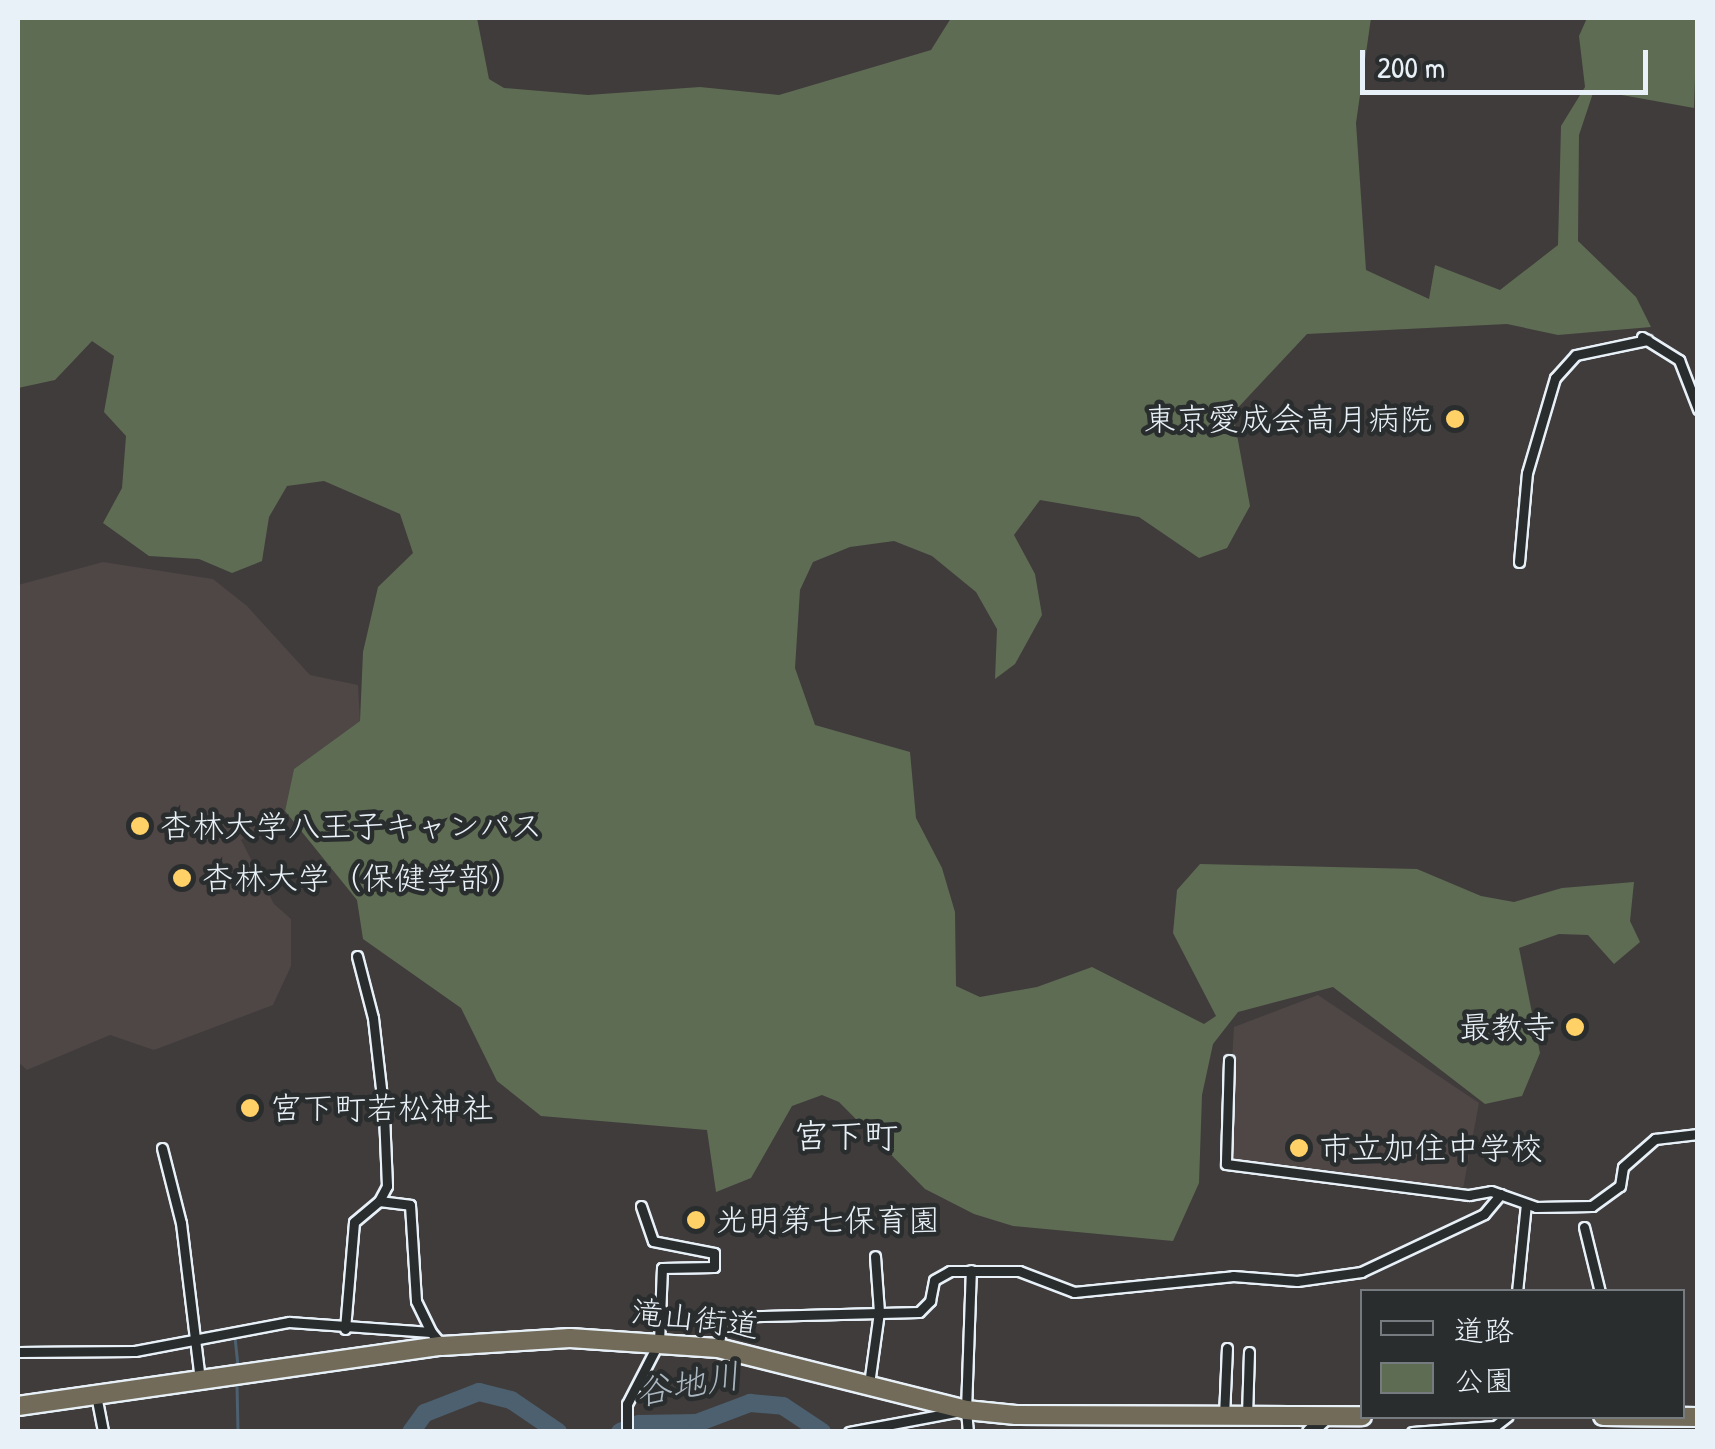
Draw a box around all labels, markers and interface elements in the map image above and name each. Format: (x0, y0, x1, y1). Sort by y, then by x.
scale bar (1365, 30, 1652, 92)
text: 200 m (1377, 47, 1445, 87)
place label: 東京愛成会高月病院 (1144, 400, 1432, 438)
marker: 東京愛成会高月病院 (1442, 406, 1468, 432)
place label: 杏林大学八王子キャンパス (160, 807, 544, 845)
marker: 杏林大学八王子キャンパス (129, 815, 151, 837)
place label: 杏林大学（保健学部） (202, 859, 522, 897)
marker: 杏林大学（保健学部） (171, 867, 193, 889)
place label: 最教寺 (1459, 1008, 1555, 1046)
marker: 最教寺 (1564, 1016, 1586, 1038)
place label: 宮下町若松神社 (270, 1089, 494, 1127)
marker: 宮下町若松神社 (239, 1097, 261, 1119)
district label: 宮下町 (794, 1115, 898, 1157)
place label: 市立加住中学校 (1319, 1129, 1543, 1167)
marker: 市立加住中学校 (1288, 1137, 1310, 1159)
place label: 光明第七保育園 (716, 1201, 940, 1239)
marker: 光明第七保育園 (685, 1209, 707, 1231)
legend (1360, 1289, 1685, 1419)
street label: 滝山街道 (629, 1292, 761, 1346)
text: 道路 (1454, 1310, 1514, 1350)
water label: 谷地川 (633, 1354, 743, 1414)
text: 公園 (1454, 1360, 1514, 1400)

